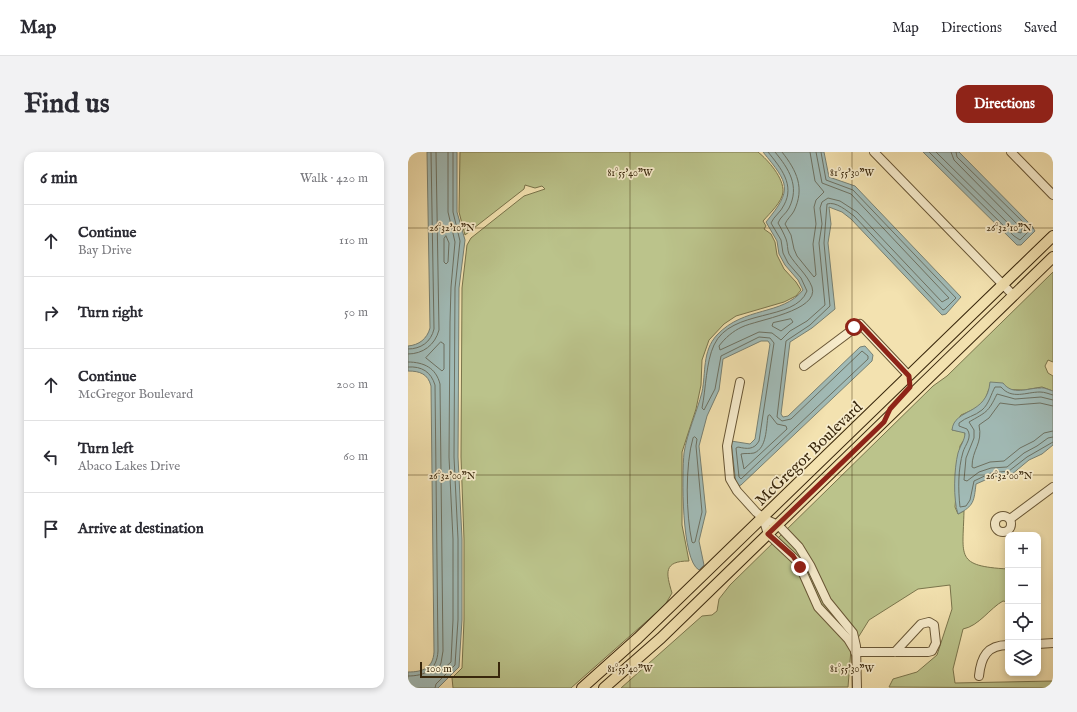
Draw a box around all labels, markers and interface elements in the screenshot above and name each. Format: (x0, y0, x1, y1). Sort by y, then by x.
text: Map (20, 16, 56, 40)
text: Map (892, 19, 919, 37)
text: Directions (941, 19, 1002, 37)
text: Saved (1024, 19, 1057, 37)
button: Directions (956, 85, 1053, 123)
text: Find us (24, 87, 110, 122)
text: 81°55'40"W (607, 167, 653, 180)
text: 81°55'30"W (830, 167, 874, 180)
text: 6 min (40, 168, 78, 189)
text: Walk · 420 m (300, 170, 368, 187)
text: 26°32'10"N (429, 222, 475, 235)
text: 26°32'10"N (986, 222, 1032, 235)
text: Continue (78, 223, 136, 242)
icon: ahead (40, 230, 62, 252)
text: 110 m (339, 232, 368, 249)
text: Bay Drive (78, 242, 132, 259)
icon: right (40, 302, 62, 324)
text: Turn right (78, 303, 143, 322)
text: 50 m (344, 304, 368, 321)
route start (845, 318, 863, 336)
text: Continue (78, 367, 136, 386)
icon: ahead (40, 374, 62, 396)
text: 200 m (336, 376, 368, 393)
text: McGregor Boulevard (78, 386, 193, 403)
street label: McGregor Boulevard (751, 398, 868, 511)
text: Turn left (78, 439, 134, 458)
icon: left (40, 446, 62, 468)
text: 60 m (343, 448, 368, 465)
text: Abaco Lakes Drive (78, 458, 180, 475)
text: 26°32'00"N (429, 470, 476, 483)
text: 26°32'00"N (986, 470, 1033, 483)
icon: arrive (40, 518, 62, 540)
text: Arrive at destination (78, 519, 204, 538)
map controls (1005, 532, 1041, 676)
button: + (1005, 532, 1041, 568)
route end (791, 558, 809, 576)
button: − (1005, 568, 1041, 604)
button: locate (1005, 604, 1041, 640)
button: layers (1005, 640, 1041, 676)
scale bar (420, 660, 500, 679)
text: 100 m (426, 662, 452, 676)
text: 81°55'40"W (607, 663, 653, 676)
text: 81°55'30"W (830, 663, 874, 676)

